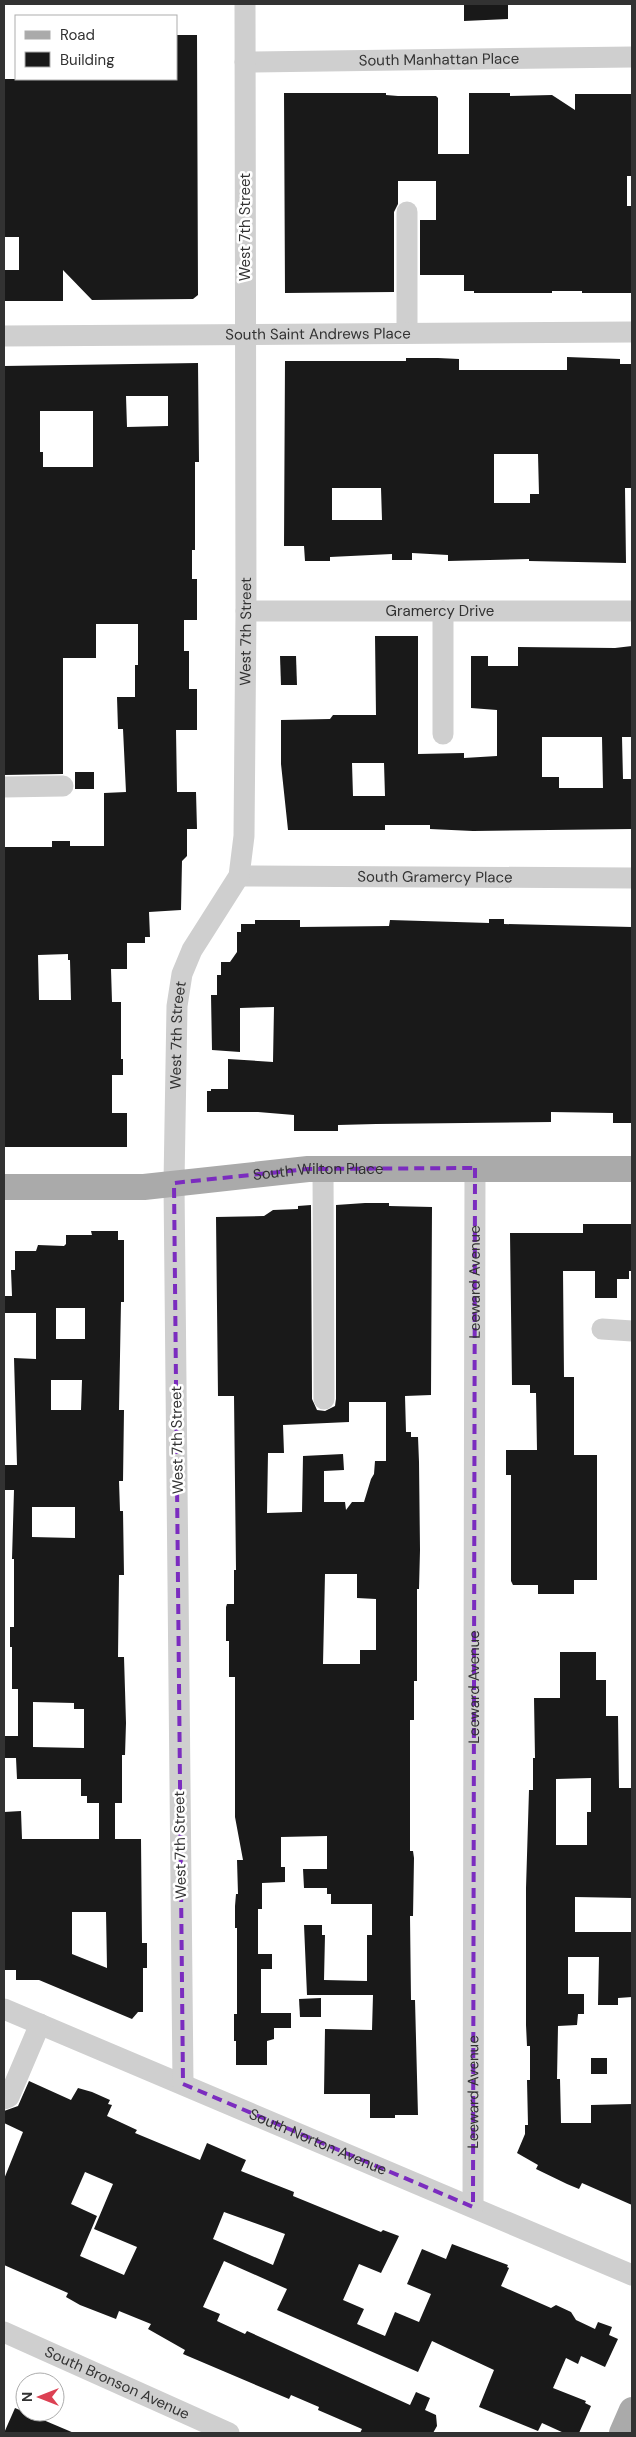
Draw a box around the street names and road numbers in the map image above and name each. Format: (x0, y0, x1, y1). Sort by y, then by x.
street label: South Manhattan Place (359, 48, 519, 71)
street label: West 7th Street (235, 173, 255, 281)
street label: South Saint Andrews Place (225, 323, 411, 345)
street label: West 7th Street (235, 577, 256, 686)
street label: Gramercy Drive (386, 601, 494, 621)
street label: South Gramercy Place (357, 867, 513, 887)
street label: West 7th Street (166, 979, 191, 1089)
street label: South Wilton Place (252, 1159, 383, 1185)
street label: Leeward Avenue (465, 1225, 485, 1339)
street label: West 7th Street (166, 1386, 188, 1494)
street label: Leeward Avenue (464, 1630, 484, 1744)
street label: West 7th Street (169, 1791, 191, 1899)
street label: Leeward Avenue (463, 2035, 483, 2149)
street label: South Norton Avenue (246, 2104, 390, 2180)
street label: South Bronson Avenue (42, 2342, 193, 2424)

